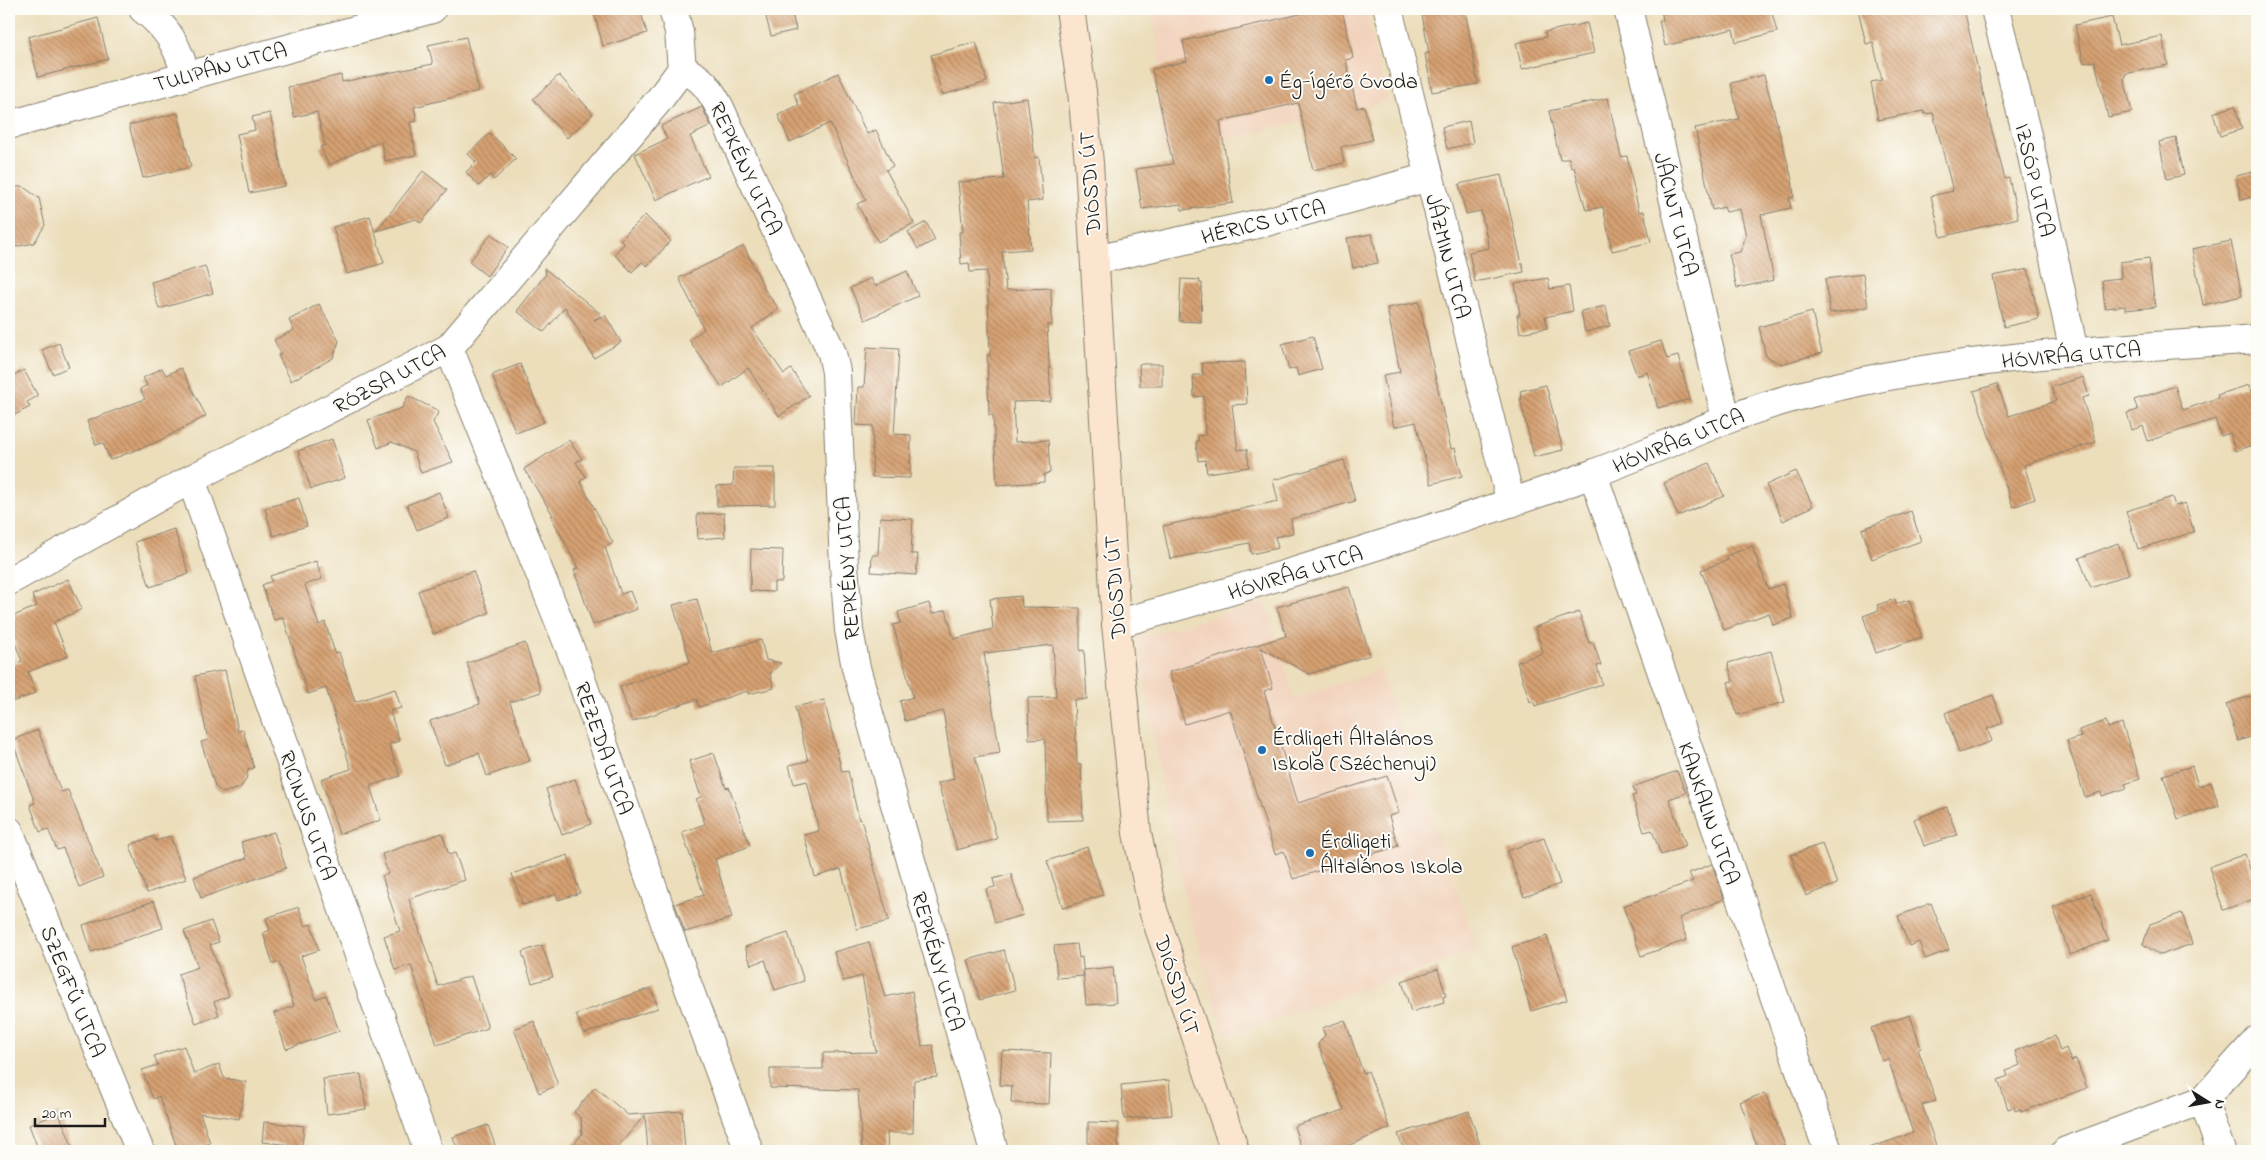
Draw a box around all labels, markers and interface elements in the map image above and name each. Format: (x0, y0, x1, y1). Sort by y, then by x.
street label: TULIPÁN UTCA (150, 36, 291, 102)
place label: Ég-Ígérő Óvoda (1279, 67, 1418, 100)
marker: Ég-Ígérő Óvoda (1263, 74, 1275, 86)
street label: REPKÉNY UTCA (699, 97, 789, 241)
street label: IZSÓP UTCA (2005, 121, 2062, 240)
street label: DIÓSDI ÚT (1072, 130, 1112, 236)
street label: JÁCINT UTCA (1643, 149, 1705, 280)
street label: JÁZMIN UTCA (1415, 191, 1477, 323)
street label: HÉRICS UTCA (1198, 193, 1329, 255)
street label: HÓVIRÁG UTCA (2000, 335, 2142, 379)
street label: RÓZSA UTCA (328, 338, 452, 424)
street label: HÓVIRÁG UTCA (1608, 402, 1750, 484)
street label: REPKÉNY UTCA (828, 495, 870, 640)
street label: DIÓSDI ÚT (1097, 534, 1137, 640)
street label: HÓVIRÁG UTCA (1224, 539, 1367, 611)
street label: REZEDA UTCA (564, 678, 640, 820)
place label: Érdligeti Általános Iskola (Széchenyi) (1272, 724, 1436, 782)
street label: KANKALIN UTCA (1668, 738, 1747, 890)
marker: Érdligeti Általános Iskola (Széchenyi) (1256, 744, 1268, 756)
street label: RICINUS UTCA (269, 747, 343, 885)
place label: Érdligeti Általános Iskola (1320, 827, 1463, 884)
marker: Érdligeti Általános Iskola (1304, 847, 1316, 859)
street label: REPKÉNY UTCA (901, 888, 971, 1035)
street label: SZEGFŰ UTCA (30, 921, 112, 1063)
street label: DIÓSDI ÚT (1144, 931, 1206, 1040)
north arrow (2184, 1078, 2234, 1128)
scale bar (35, 1095, 105, 1127)
text: N (2208, 1098, 2230, 1111)
text: 20 m (42, 1103, 72, 1125)

